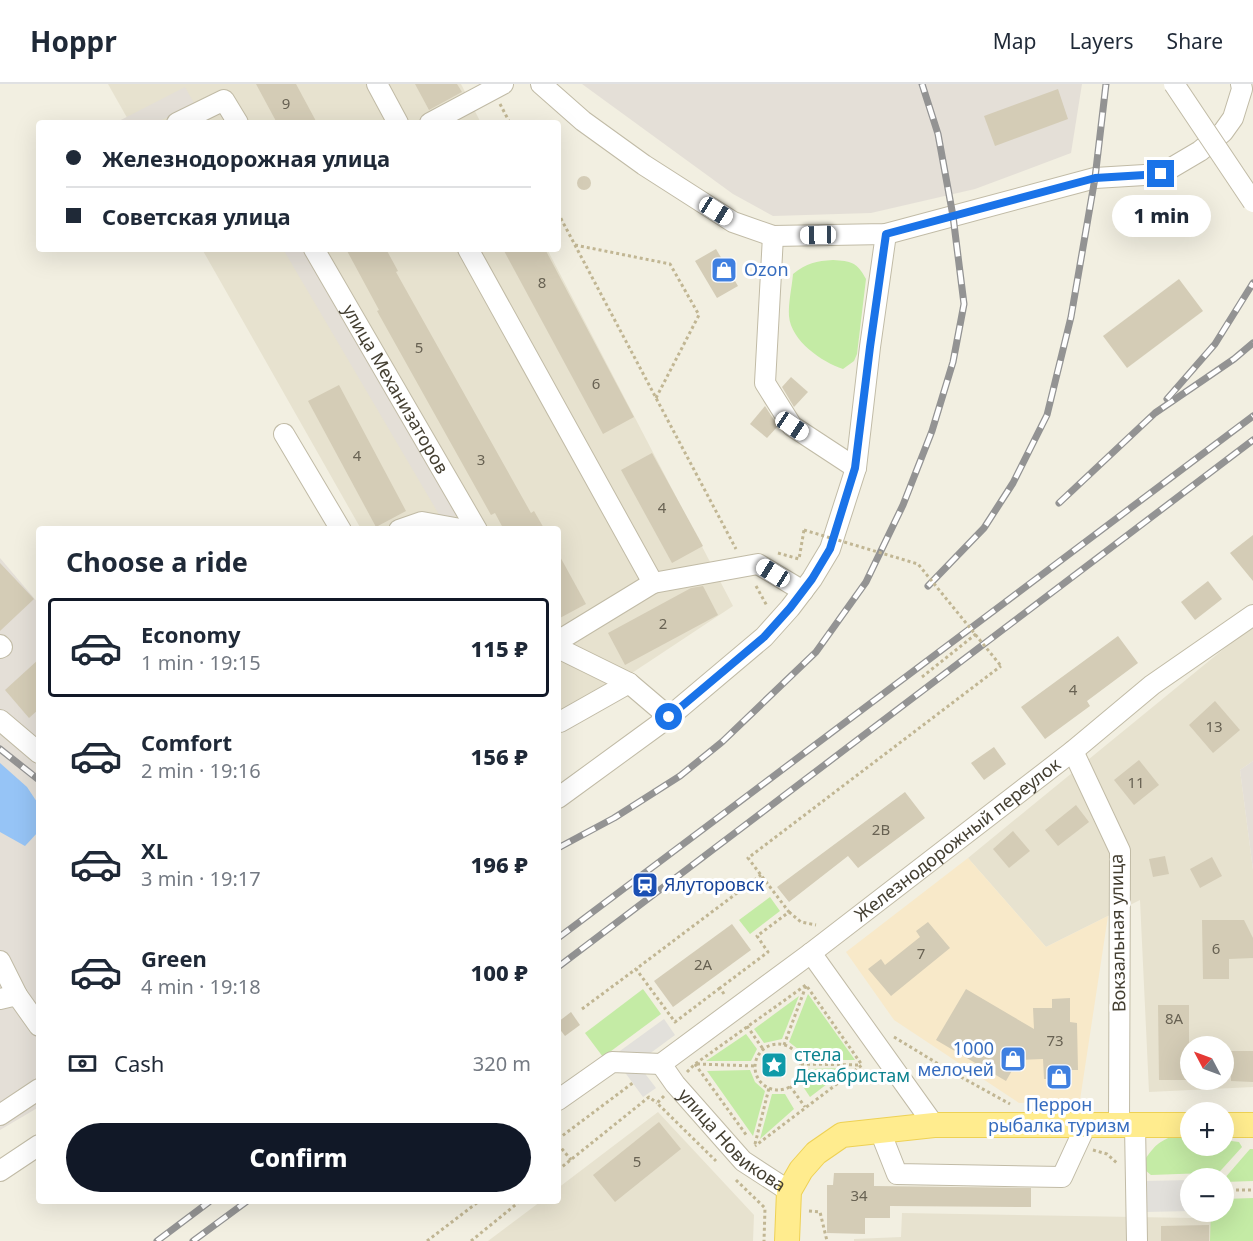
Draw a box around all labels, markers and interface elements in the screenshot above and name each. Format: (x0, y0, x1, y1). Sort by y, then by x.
text: Hoppr (30, 22, 117, 60)
text: Map (993, 27, 1037, 55)
text: Layers (1070, 27, 1134, 55)
text: Share (1167, 27, 1223, 55)
house number: 9 (282, 93, 290, 113)
text: Железнодорожная улица (102, 143, 390, 173)
route end (1147, 160, 1174, 187)
car (696, 194, 736, 228)
callout: 1 min (1112, 195, 1210, 237)
text: Советская улица (102, 201, 291, 231)
text: 1 min (1134, 202, 1189, 229)
car (800, 226, 836, 244)
shop icon: Ozon (709, 255, 739, 285)
place label: Ozon (744, 257, 789, 281)
house number: 8 (538, 272, 546, 292)
street label: улица Механизаторов (338, 300, 455, 478)
house number: 5 (415, 337, 423, 357)
house number: 6 (592, 373, 600, 393)
car (772, 408, 812, 444)
house number: 4 (353, 445, 362, 465)
house number: 3 (477, 449, 485, 469)
house number: 4 (658, 497, 667, 517)
text: Choose a ride (66, 543, 248, 580)
car (753, 556, 793, 590)
house number: 2 (659, 613, 667, 633)
text: Economy (141, 619, 240, 649)
icon: car (69, 621, 123, 675)
text: 115 ₽ (471, 633, 528, 663)
text: 1 min · 19:15 (141, 649, 261, 676)
house number: 4 (1069, 679, 1078, 699)
route start (655, 703, 682, 730)
house number: 13 (1205, 716, 1223, 736)
text: Comfort (141, 727, 232, 757)
icon: car (69, 729, 123, 783)
text: 156 ₽ (471, 741, 528, 771)
street label: Железнодорожный переулок (849, 752, 1066, 926)
text: 2 min · 19:16 (141, 757, 261, 784)
house number: 11 (1127, 772, 1145, 792)
house number: 2В (872, 819, 890, 839)
text: XL (141, 835, 168, 865)
icon: car (69, 837, 123, 891)
text: 196 ₽ (471, 849, 528, 879)
street label: Вокзальная улица (1104, 854, 1130, 1012)
text: 3 min · 19:17 (141, 865, 261, 892)
station icon: Ялуторовск (630, 870, 660, 900)
place label: Ялуторовск (664, 872, 765, 896)
house number: 6 (1212, 938, 1220, 958)
text: Green (141, 943, 207, 973)
house number: 7 (917, 943, 925, 963)
icon: car (69, 945, 123, 999)
house number: 2А (694, 954, 713, 974)
text: 100 ₽ (471, 957, 528, 987)
text: 4 min · 19:18 (141, 973, 261, 1000)
house number: 8А (1165, 1008, 1184, 1028)
house number: 73 (1046, 1030, 1064, 1050)
place label: 1000 мелочей (917, 1036, 994, 1081)
north arrow (1180, 1036, 1234, 1090)
map controls (1180, 1036, 1234, 1222)
place label: стела Декабристам (794, 1042, 910, 1087)
shop icon: 1000 мелочей (998, 1044, 1028, 1074)
icon: cash (66, 1047, 99, 1080)
text: Cash (114, 1048, 164, 1078)
text: 320 m (473, 1050, 531, 1077)
place icon: стела Декабристам (759, 1050, 789, 1080)
shop icon: Перрон рыбалка туризм (1044, 1062, 1074, 1092)
street label: улица Новикова (673, 1083, 791, 1197)
place label: Перрон рыбалка туризм (988, 1092, 1130, 1137)
button: + (1180, 1102, 1234, 1156)
button: Confirm (66, 1123, 531, 1192)
house number: 5 (633, 1151, 641, 1171)
button: − (1180, 1168, 1234, 1222)
house number: 34 (850, 1185, 868, 1205)

